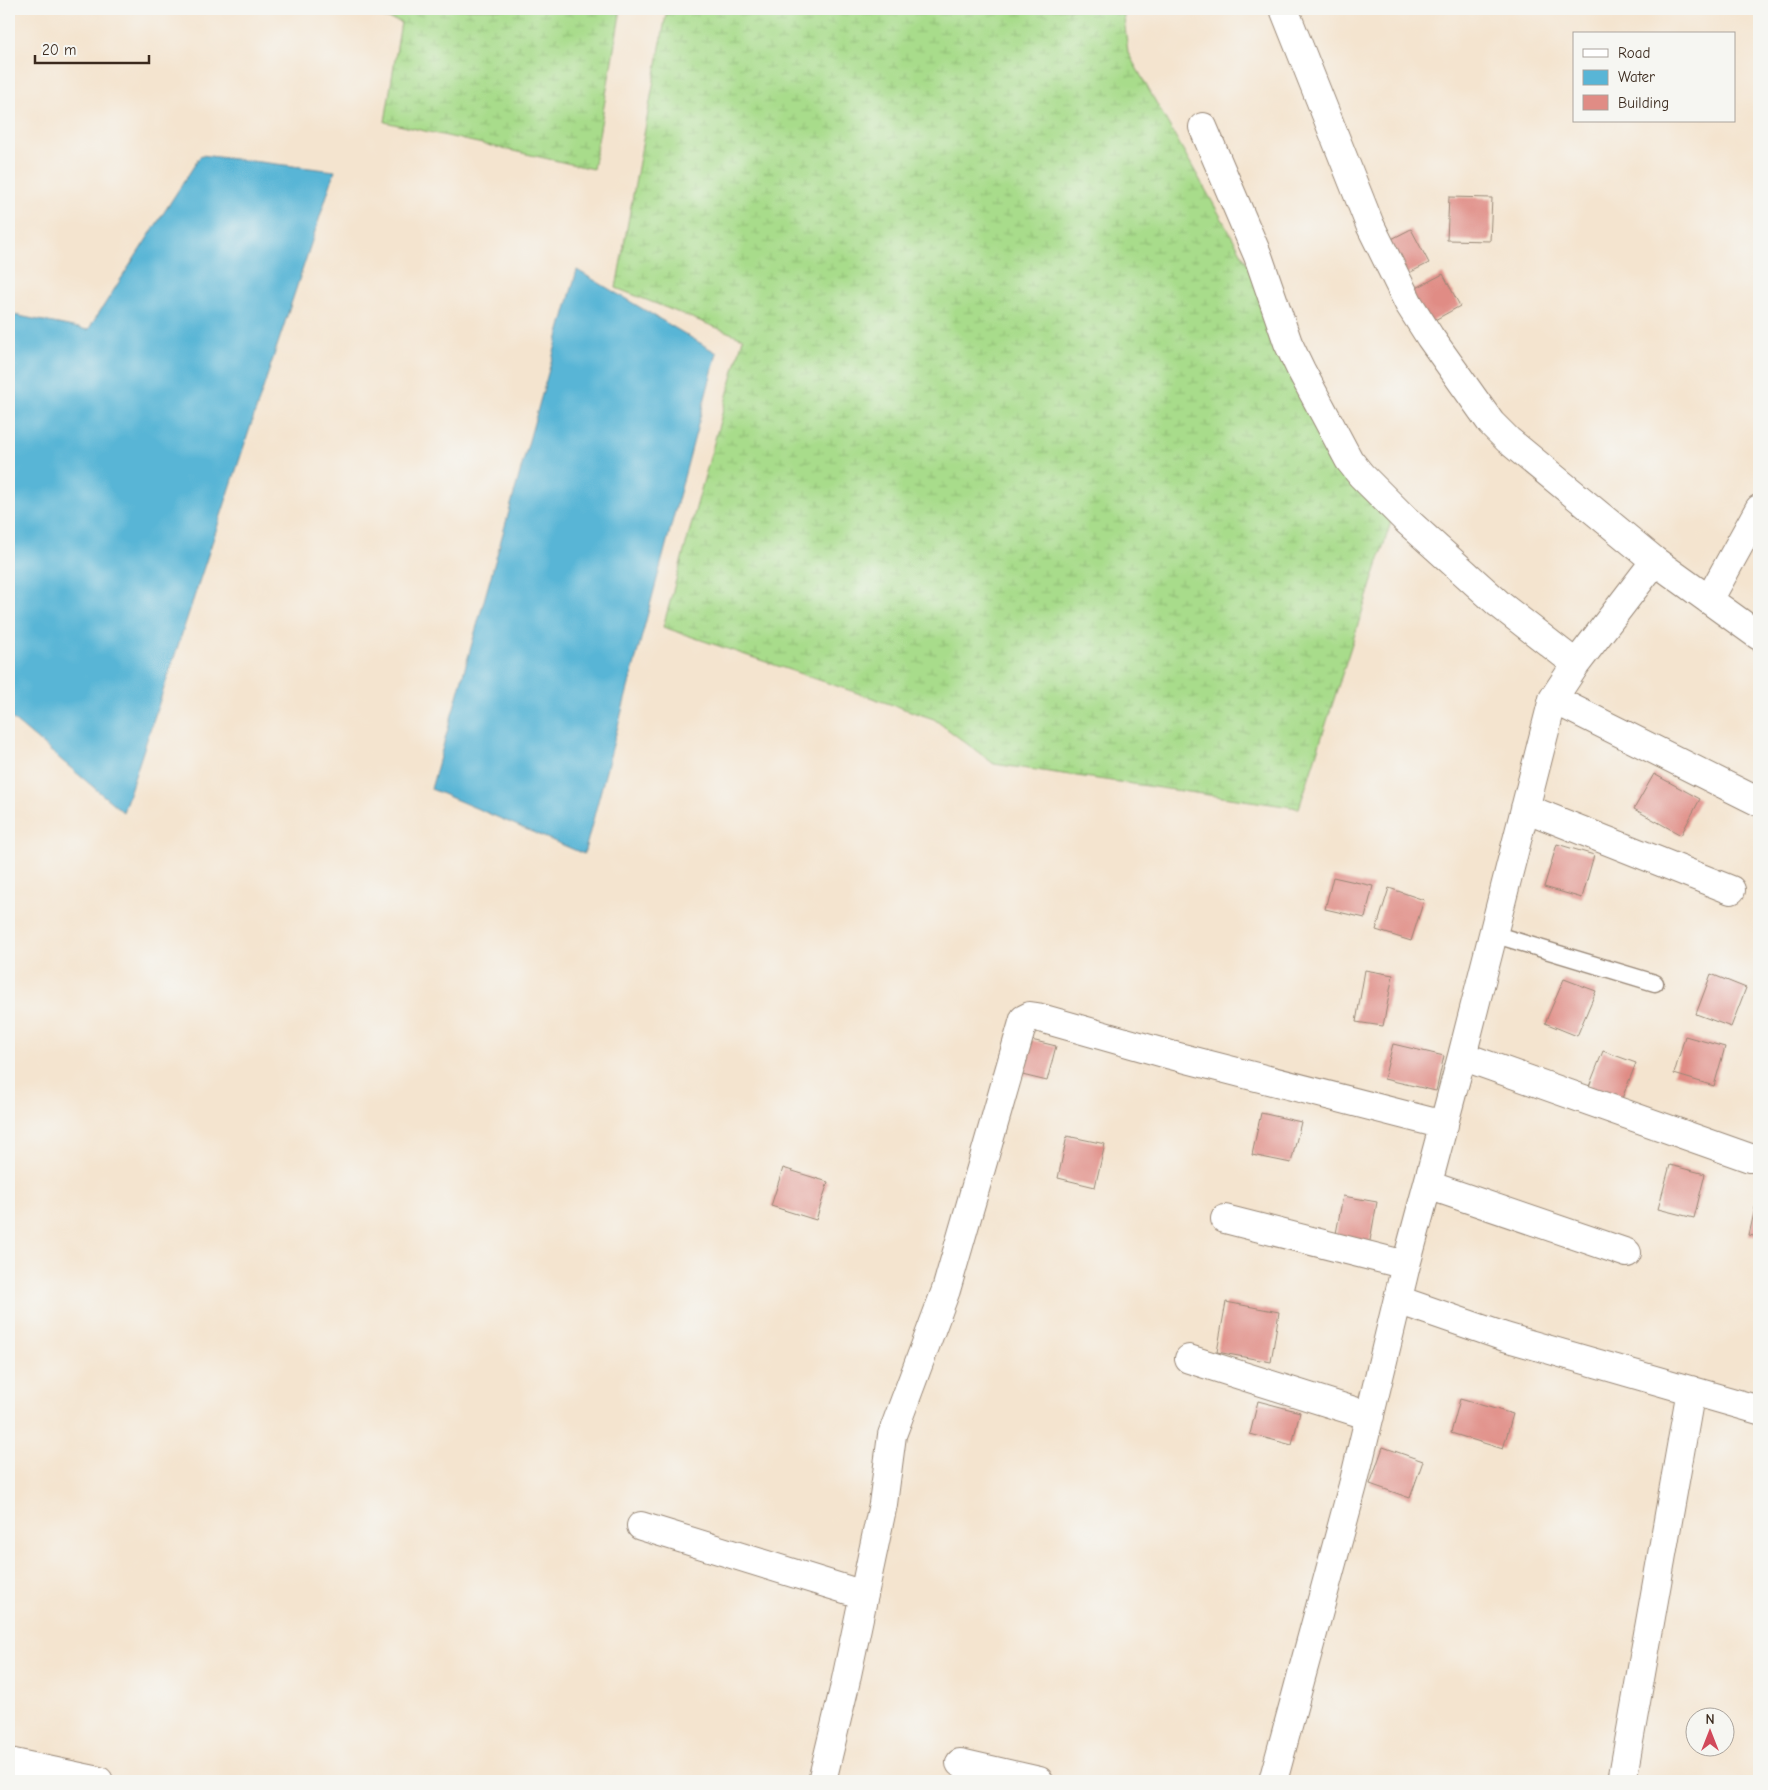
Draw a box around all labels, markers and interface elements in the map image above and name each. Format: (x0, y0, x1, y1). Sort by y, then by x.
scale bar (35, 32, 149, 64)
legend (1573, 32, 1736, 122)
text: 20 m (42, 41, 76, 59)
text: Road (1618, 44, 1650, 62)
text: Water (1618, 68, 1655, 86)
text: Building (1618, 94, 1669, 112)
north arrow (1686, 1708, 1736, 1758)
text: N (1705, 1711, 1715, 1728)

